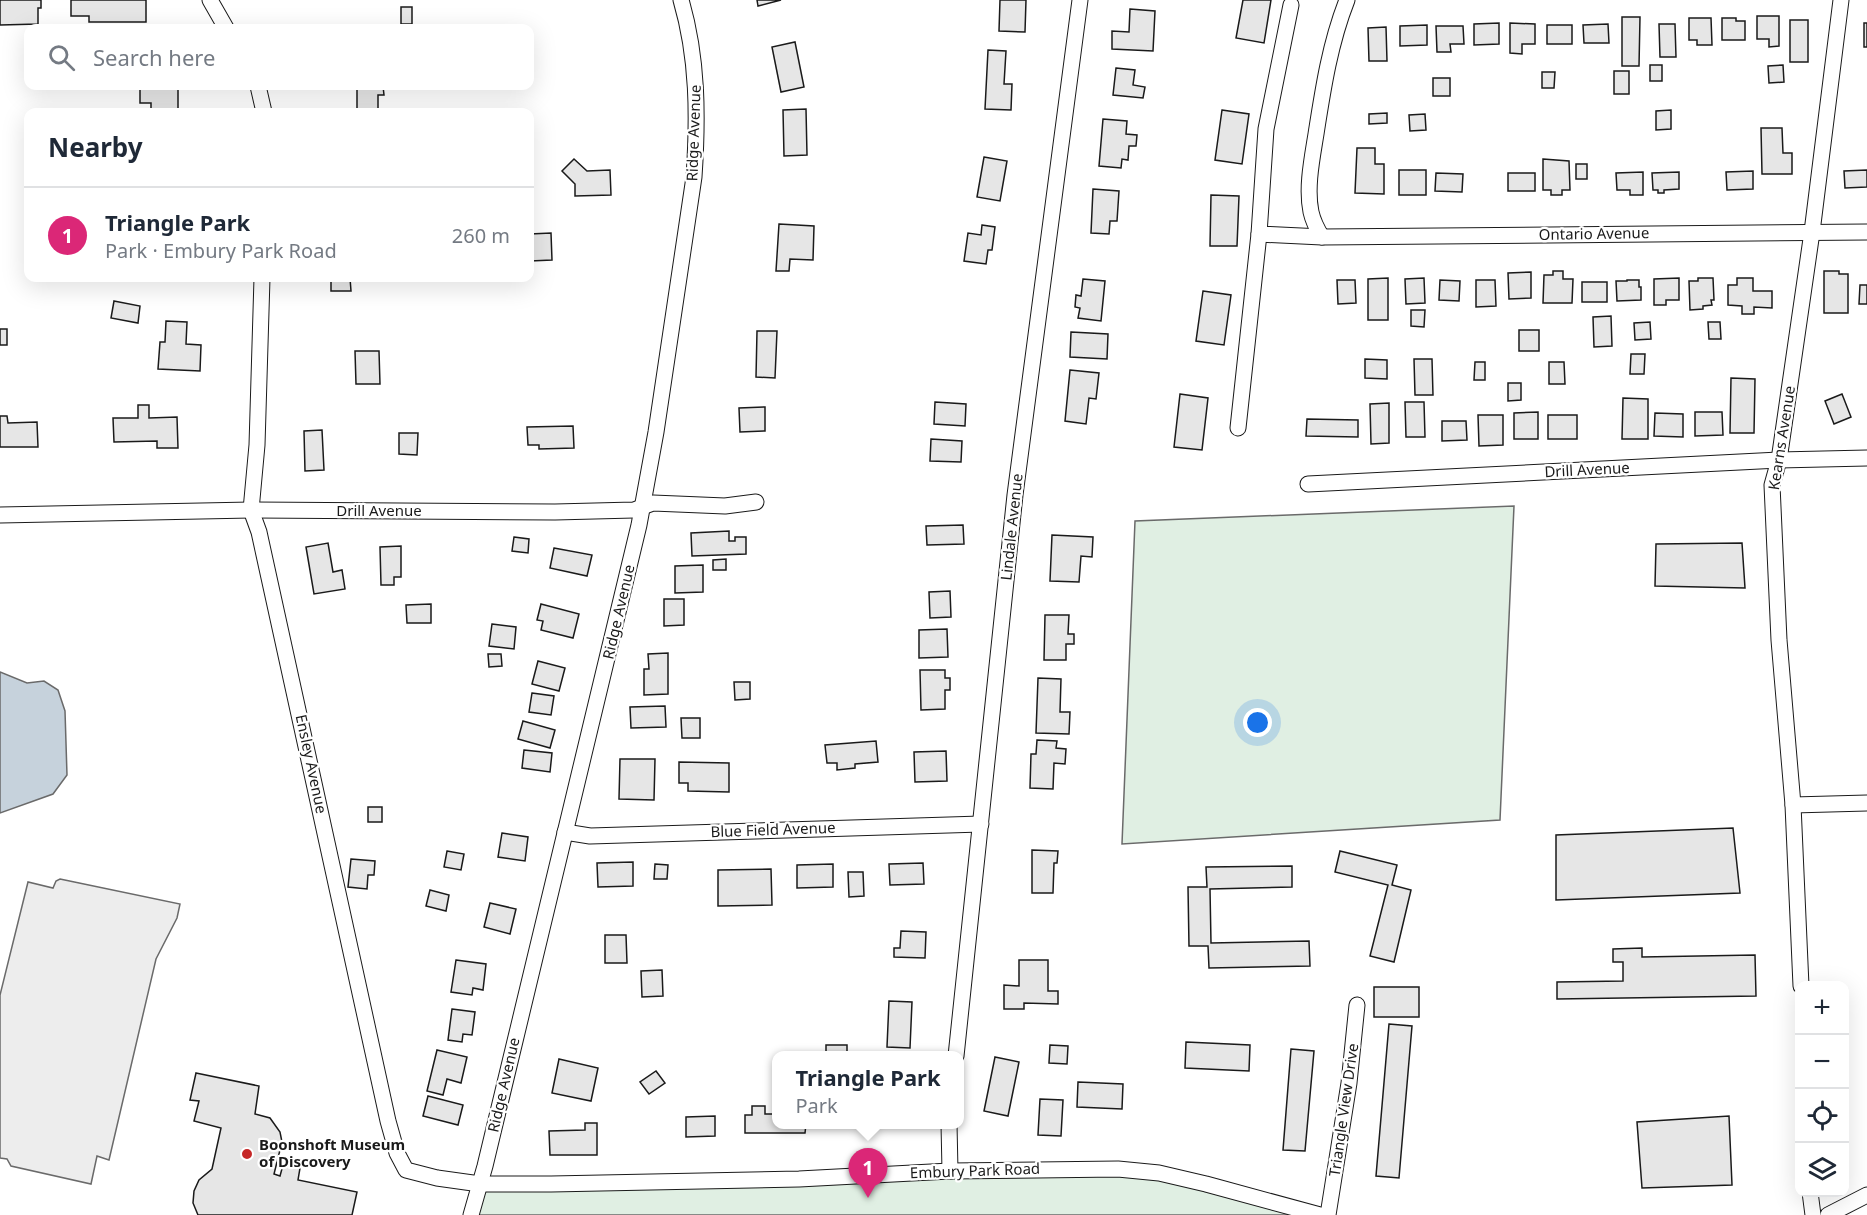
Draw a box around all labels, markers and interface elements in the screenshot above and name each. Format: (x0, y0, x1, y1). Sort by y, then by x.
search box (24, 24, 534, 90)
icon: search (45, 41, 78, 74)
text: Search here (93, 42, 215, 72)
street label: Ridge Avenue (681, 84, 705, 182)
text: Nearby (48, 129, 143, 165)
text: Triangle Park (105, 207, 250, 237)
text: 1 (62, 222, 73, 249)
text: 260 m (452, 222, 510, 249)
street label: Ontario Avenue (1539, 222, 1649, 244)
text: Park · Embury Park Road (105, 237, 337, 264)
street label: Kearns Avenue (1763, 384, 1799, 491)
street label: Drill Avenue (1544, 457, 1630, 481)
street label: Lindale Avenue (995, 472, 1027, 581)
street label: Drill Avenue (336, 500, 422, 520)
street label: Ridge Avenue (597, 562, 639, 661)
your location (1243, 708, 1272, 737)
street label: Ensley Avenue (292, 712, 332, 815)
street label: Blue Field Avenue (710, 817, 836, 841)
map controls (1795, 981, 1849, 1197)
button: + (1795, 981, 1849, 1035)
street label: Ridge Avenue (482, 1035, 524, 1134)
button: − (1795, 1035, 1849, 1089)
street label: Triangle View Drive (1324, 1042, 1362, 1178)
popup (772, 1051, 964, 1129)
text: Triangle Park (795, 1062, 941, 1092)
button: locate (1795, 1089, 1849, 1143)
text: Park (795, 1092, 838, 1119)
place label: Boonshoft Museum of Discovery (259, 1134, 405, 1171)
button: layers (1795, 1143, 1849, 1197)
marker: Boonshoft Museum of Discovery (240, 1147, 254, 1161)
pin: 1 (848, 1148, 888, 1198)
street label: Embury Park Road (910, 1158, 1040, 1182)

